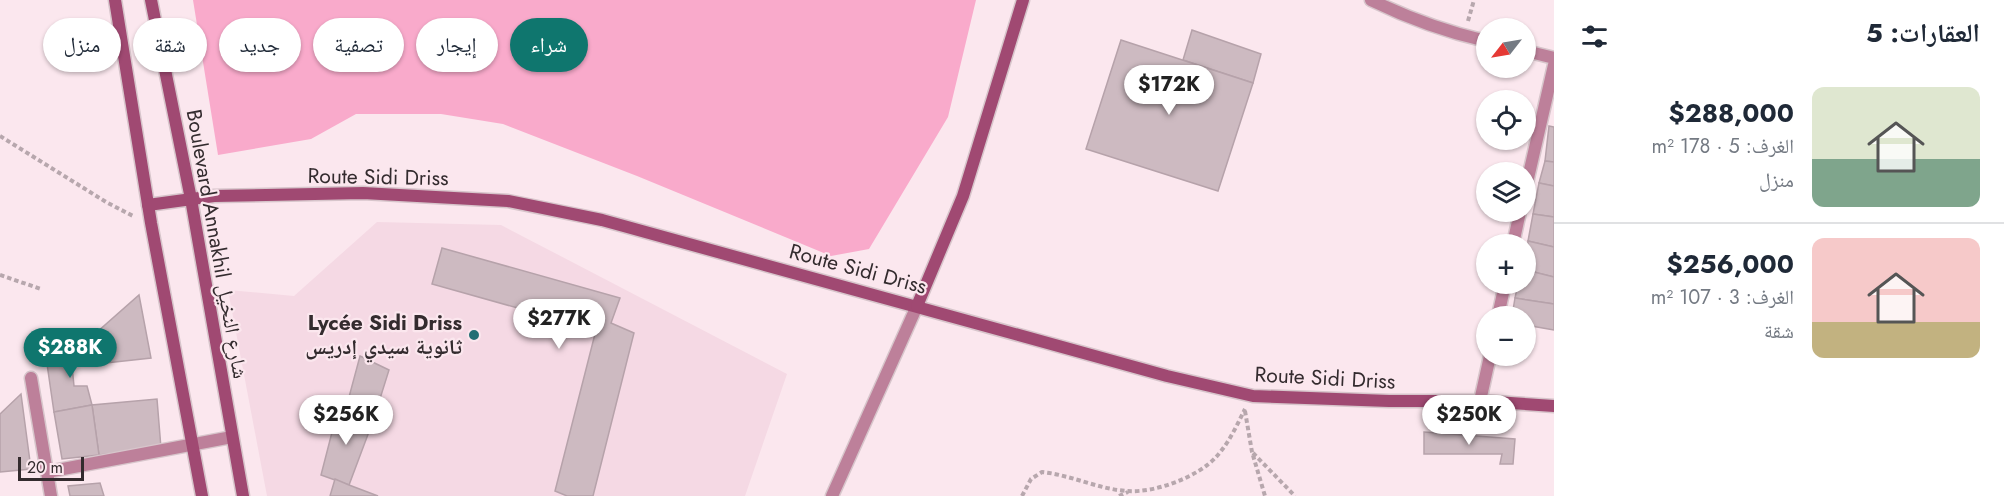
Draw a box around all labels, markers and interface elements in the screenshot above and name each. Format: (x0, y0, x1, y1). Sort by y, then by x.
text: العقارات: 5 (1866, 14, 1980, 52)
chip: منزل (43, 18, 121, 72)
chip: شقة (133, 18, 207, 72)
chip: جديد (219, 18, 301, 72)
chip: تصفية (313, 18, 404, 72)
chip: إيجار (416, 18, 498, 72)
chip: شراء (510, 18, 588, 72)
north arrow (1476, 18, 1536, 78)
map controls (1476, 18, 1536, 366)
icon: filters (1578, 20, 1611, 53)
pin: $172K (1127, 65, 1211, 116)
text: $172K (1138, 70, 1200, 99)
button: locate (1476, 90, 1536, 150)
text: $288,000 (1668, 94, 1794, 132)
street label: Boulevard Annakhil شارع النخيل (179, 107, 255, 381)
icon: home (1860, 111, 1932, 183)
text: الغرف: 5 · 178 m² (1651, 132, 1794, 161)
street label: Route Sidi Driss (307, 161, 449, 193)
button: layers (1476, 162, 1536, 222)
text: منزل (1759, 166, 1794, 195)
button: + (1476, 234, 1536, 294)
street label: Route Sidi Driss (786, 236, 930, 302)
text: $256,000 (1667, 245, 1794, 283)
icon: home (1860, 262, 1932, 334)
text: الغرف: 3 · 107 m² (1651, 283, 1794, 312)
pin: $277K (517, 299, 601, 350)
text: $277K (527, 304, 591, 333)
button: − (1476, 306, 1536, 366)
place label: Lycée Sidi Driss ثانوية سيدي إدريس (305, 308, 462, 363)
text: شقة (1764, 317, 1794, 346)
pin: $288K (28, 328, 112, 379)
marker: Lycée Sidi Driss ثانوية سيدي إدريس (467, 328, 481, 342)
text: $288K (38, 333, 102, 362)
street label: Route Sidi Driss (1254, 359, 1396, 397)
pin: $256K (304, 395, 388, 446)
pin: $250K (1427, 395, 1511, 446)
text: $256K (313, 400, 379, 429)
text: $250K (1436, 400, 1502, 429)
scale bar (18, 454, 84, 482)
text: 20 m (27, 456, 63, 479)

